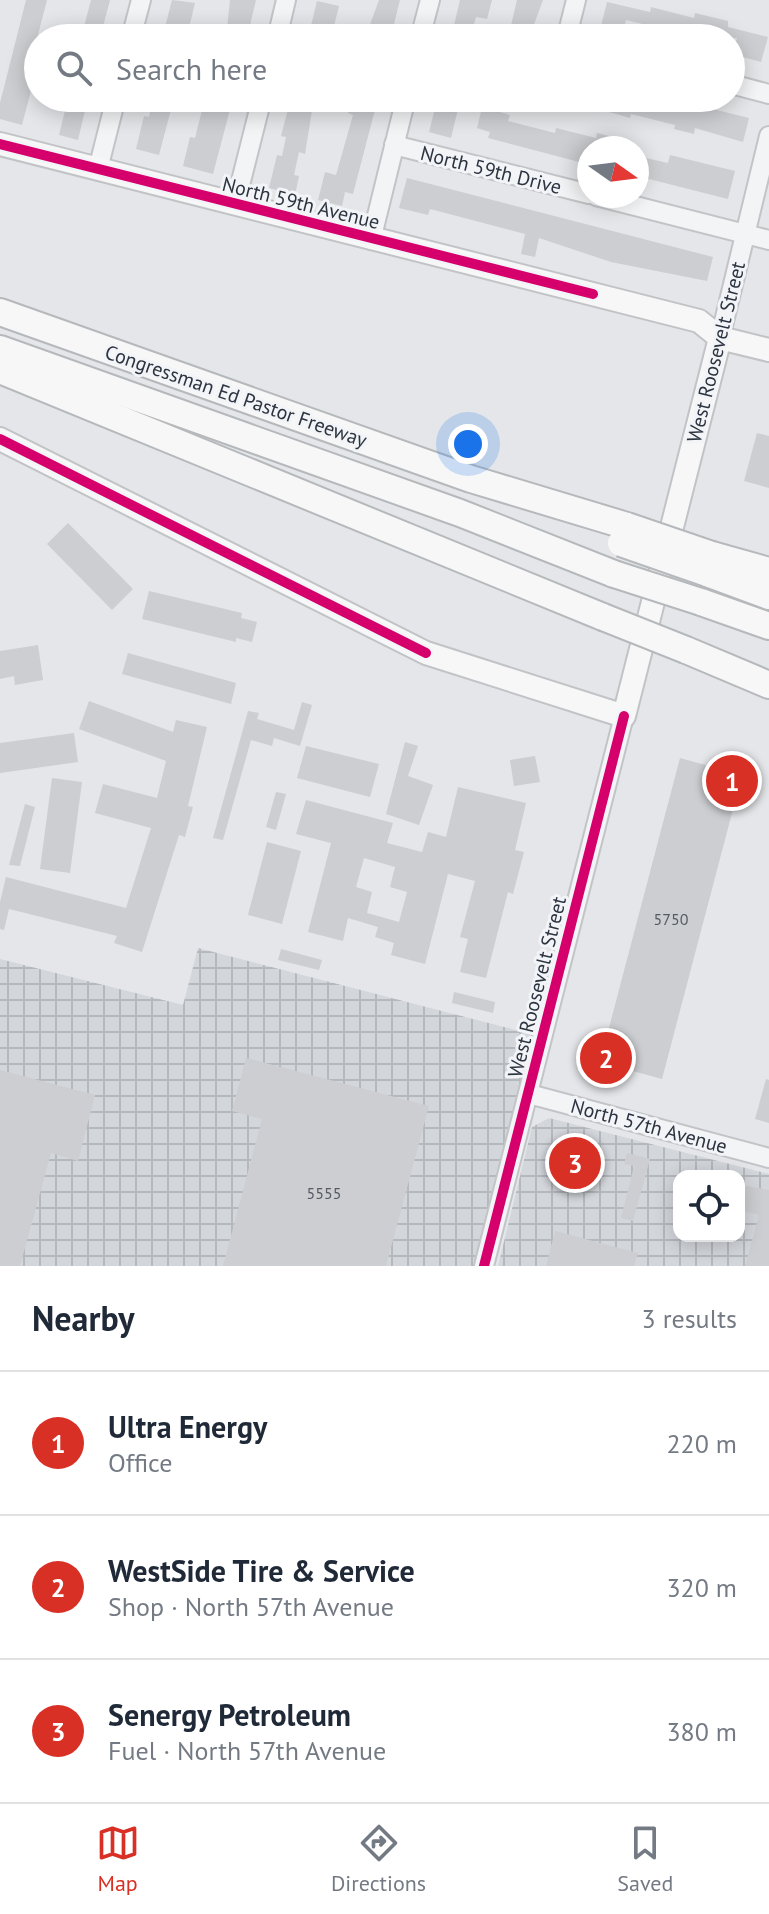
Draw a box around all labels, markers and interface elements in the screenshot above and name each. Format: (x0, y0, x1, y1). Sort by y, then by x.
search box (24, 24, 745, 112)
icon: search (52, 46, 96, 90)
text: Search here (116, 49, 267, 88)
north arrow (577, 136, 649, 208)
street label: North 59th Drive (418, 140, 564, 200)
street label: North 59th Avenue (220, 171, 382, 235)
street label: West Roosevelt Street (681, 259, 751, 445)
street label: Congressman Ed Pastor Freeway (102, 339, 371, 453)
your location (448, 424, 488, 464)
pin: 1 (706, 751, 758, 811)
street label: West Roosevelt Street (502, 894, 572, 1080)
house number: 5750 (654, 909, 689, 929)
pin: 2 (580, 1028, 632, 1088)
street label: North 57th Avenue (568, 1093, 730, 1159)
pin: 3 (549, 1133, 601, 1193)
map controls (673, 1170, 745, 1242)
button: locate (673, 1170, 745, 1242)
house number: 5555 (307, 1183, 341, 1203)
text: Nearby (32, 1296, 134, 1340)
text: 3 results (642, 1302, 737, 1335)
text: Ultra Energy (108, 1407, 267, 1446)
text: 1 (51, 1427, 65, 1460)
text: 220 m (666, 1427, 737, 1460)
text: Office (108, 1446, 172, 1479)
text: WestSide Tire & Service (108, 1551, 415, 1590)
text: 2 (51, 1571, 65, 1604)
text: 320 m (666, 1571, 737, 1604)
text: Shop · North 57th Avenue (108, 1590, 394, 1623)
text: Senergy Petroleum (108, 1695, 351, 1734)
text: 3 (51, 1715, 65, 1748)
text: 380 m (666, 1715, 737, 1748)
text: Fuel · North 57th Avenue (108, 1734, 386, 1767)
tab: Map (96, 1821, 140, 1897)
tab: Directions (331, 1821, 426, 1897)
tab: Saved (617, 1821, 673, 1897)

